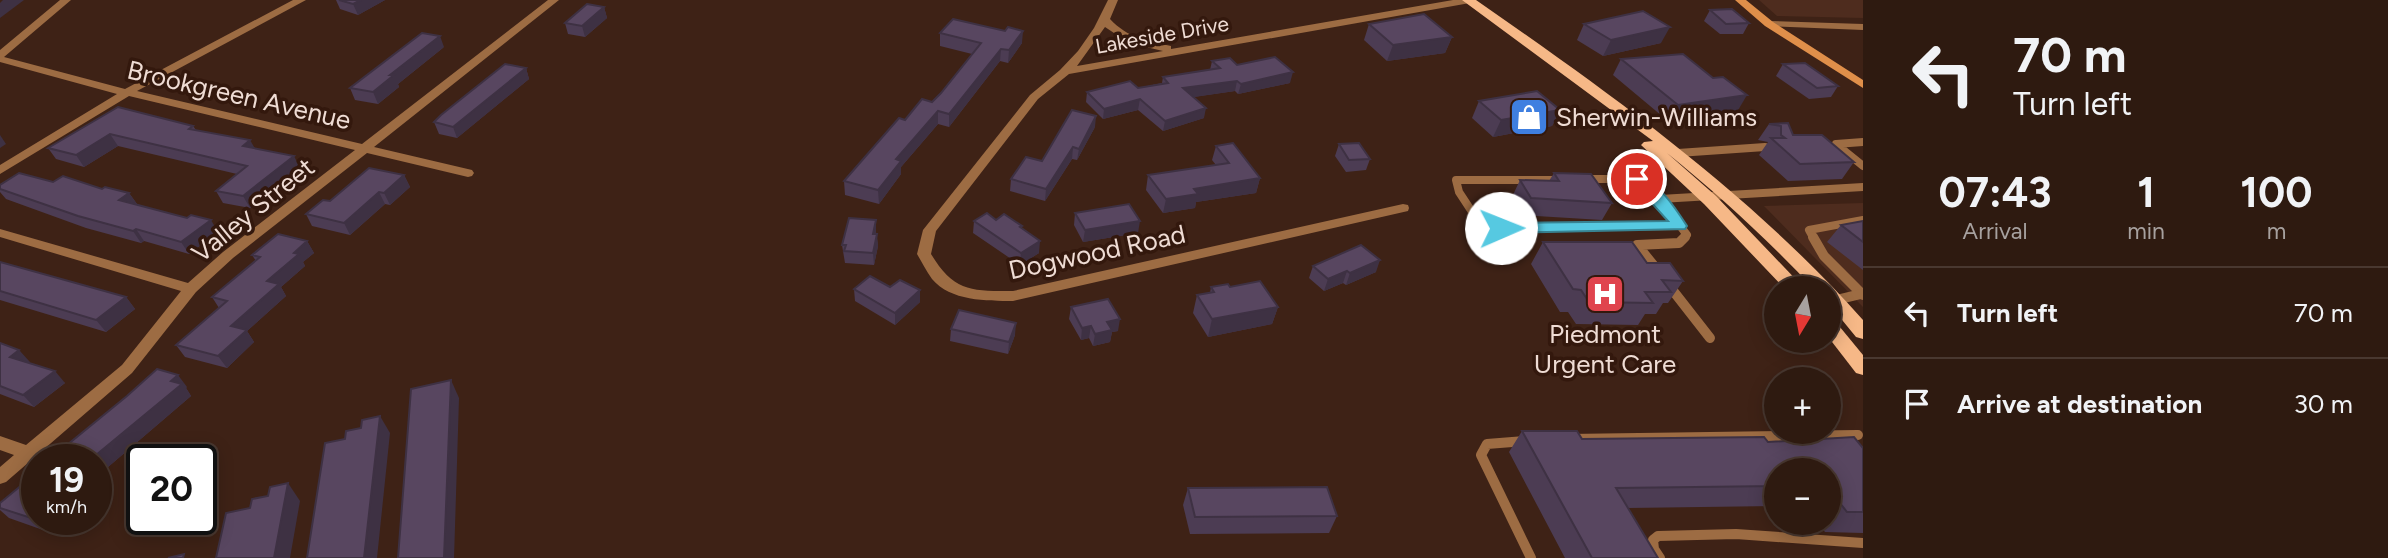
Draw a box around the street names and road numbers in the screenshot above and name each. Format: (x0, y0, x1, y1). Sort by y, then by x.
street label: Lakeside Drive (1093, 10, 1231, 59)
street label: Brookgreen Avenue (124, 54, 354, 136)
street label: Valley Street (185, 151, 321, 269)
street label: Dogwood Road (1006, 218, 1188, 286)

